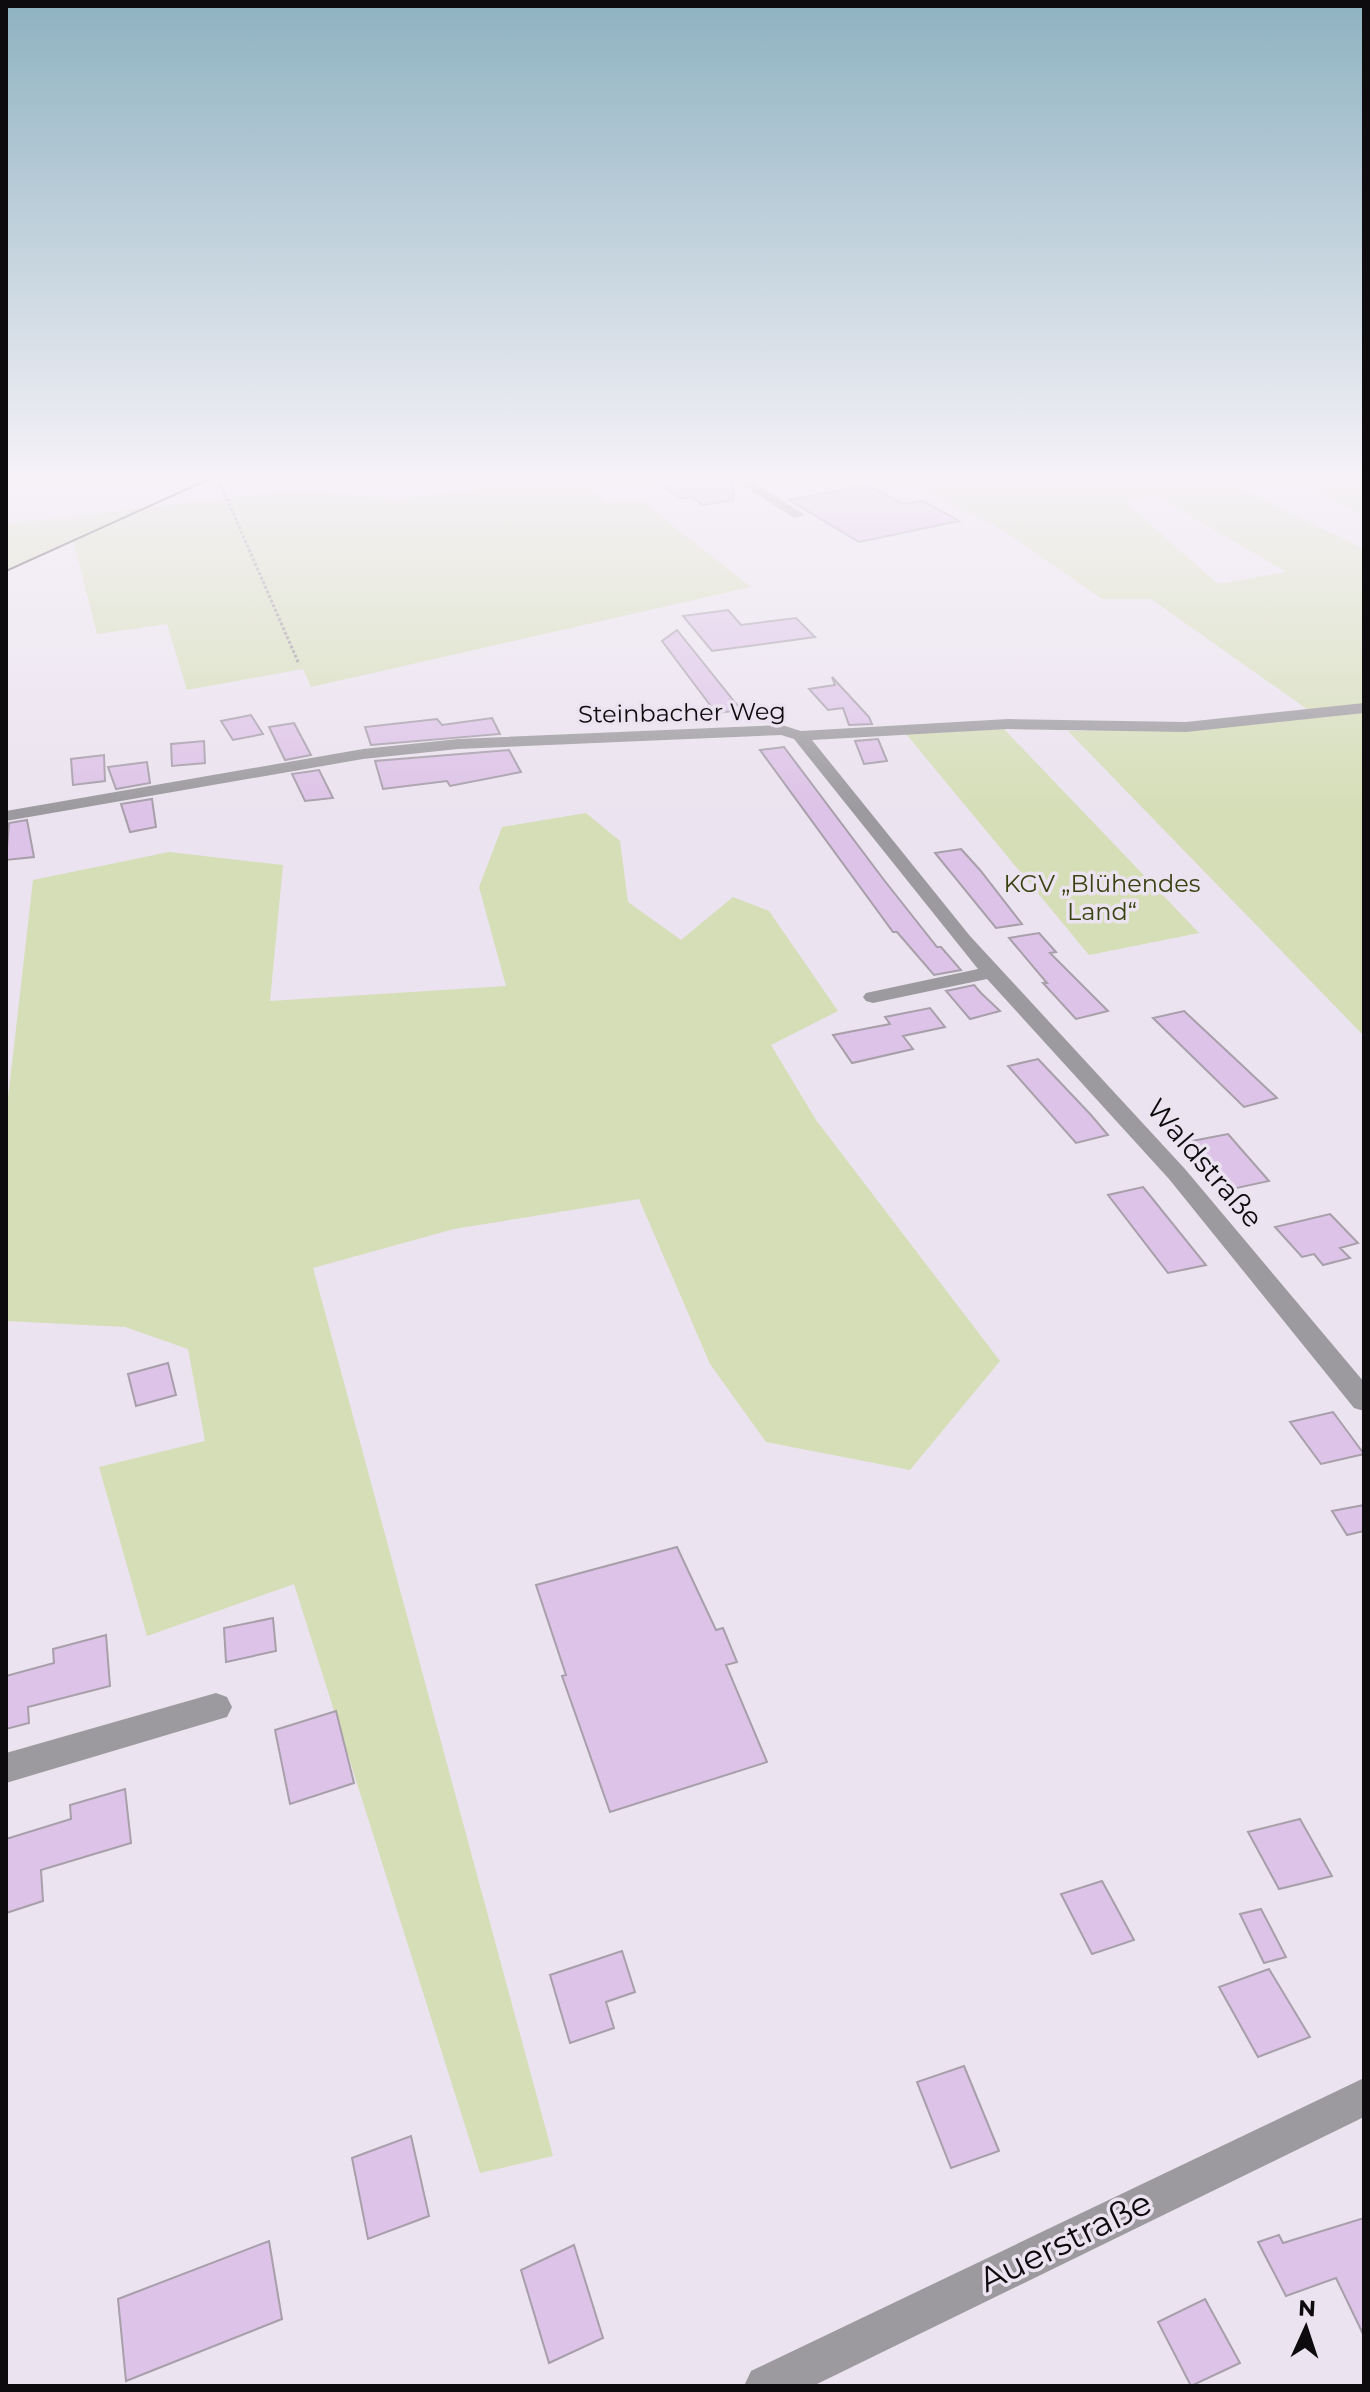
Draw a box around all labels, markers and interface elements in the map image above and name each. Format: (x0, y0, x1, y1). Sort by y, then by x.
street label: Steinbacher Weg (578, 696, 786, 729)
park label: KGV „Blühendes Land“ (1004, 869, 1200, 926)
street label: Waldstraße (1140, 1092, 1270, 1234)
street label: Auerstraße (972, 2181, 1158, 2301)
north arrow (1266, 2288, 1346, 2368)
text: N (1297, 2295, 1317, 2322)

